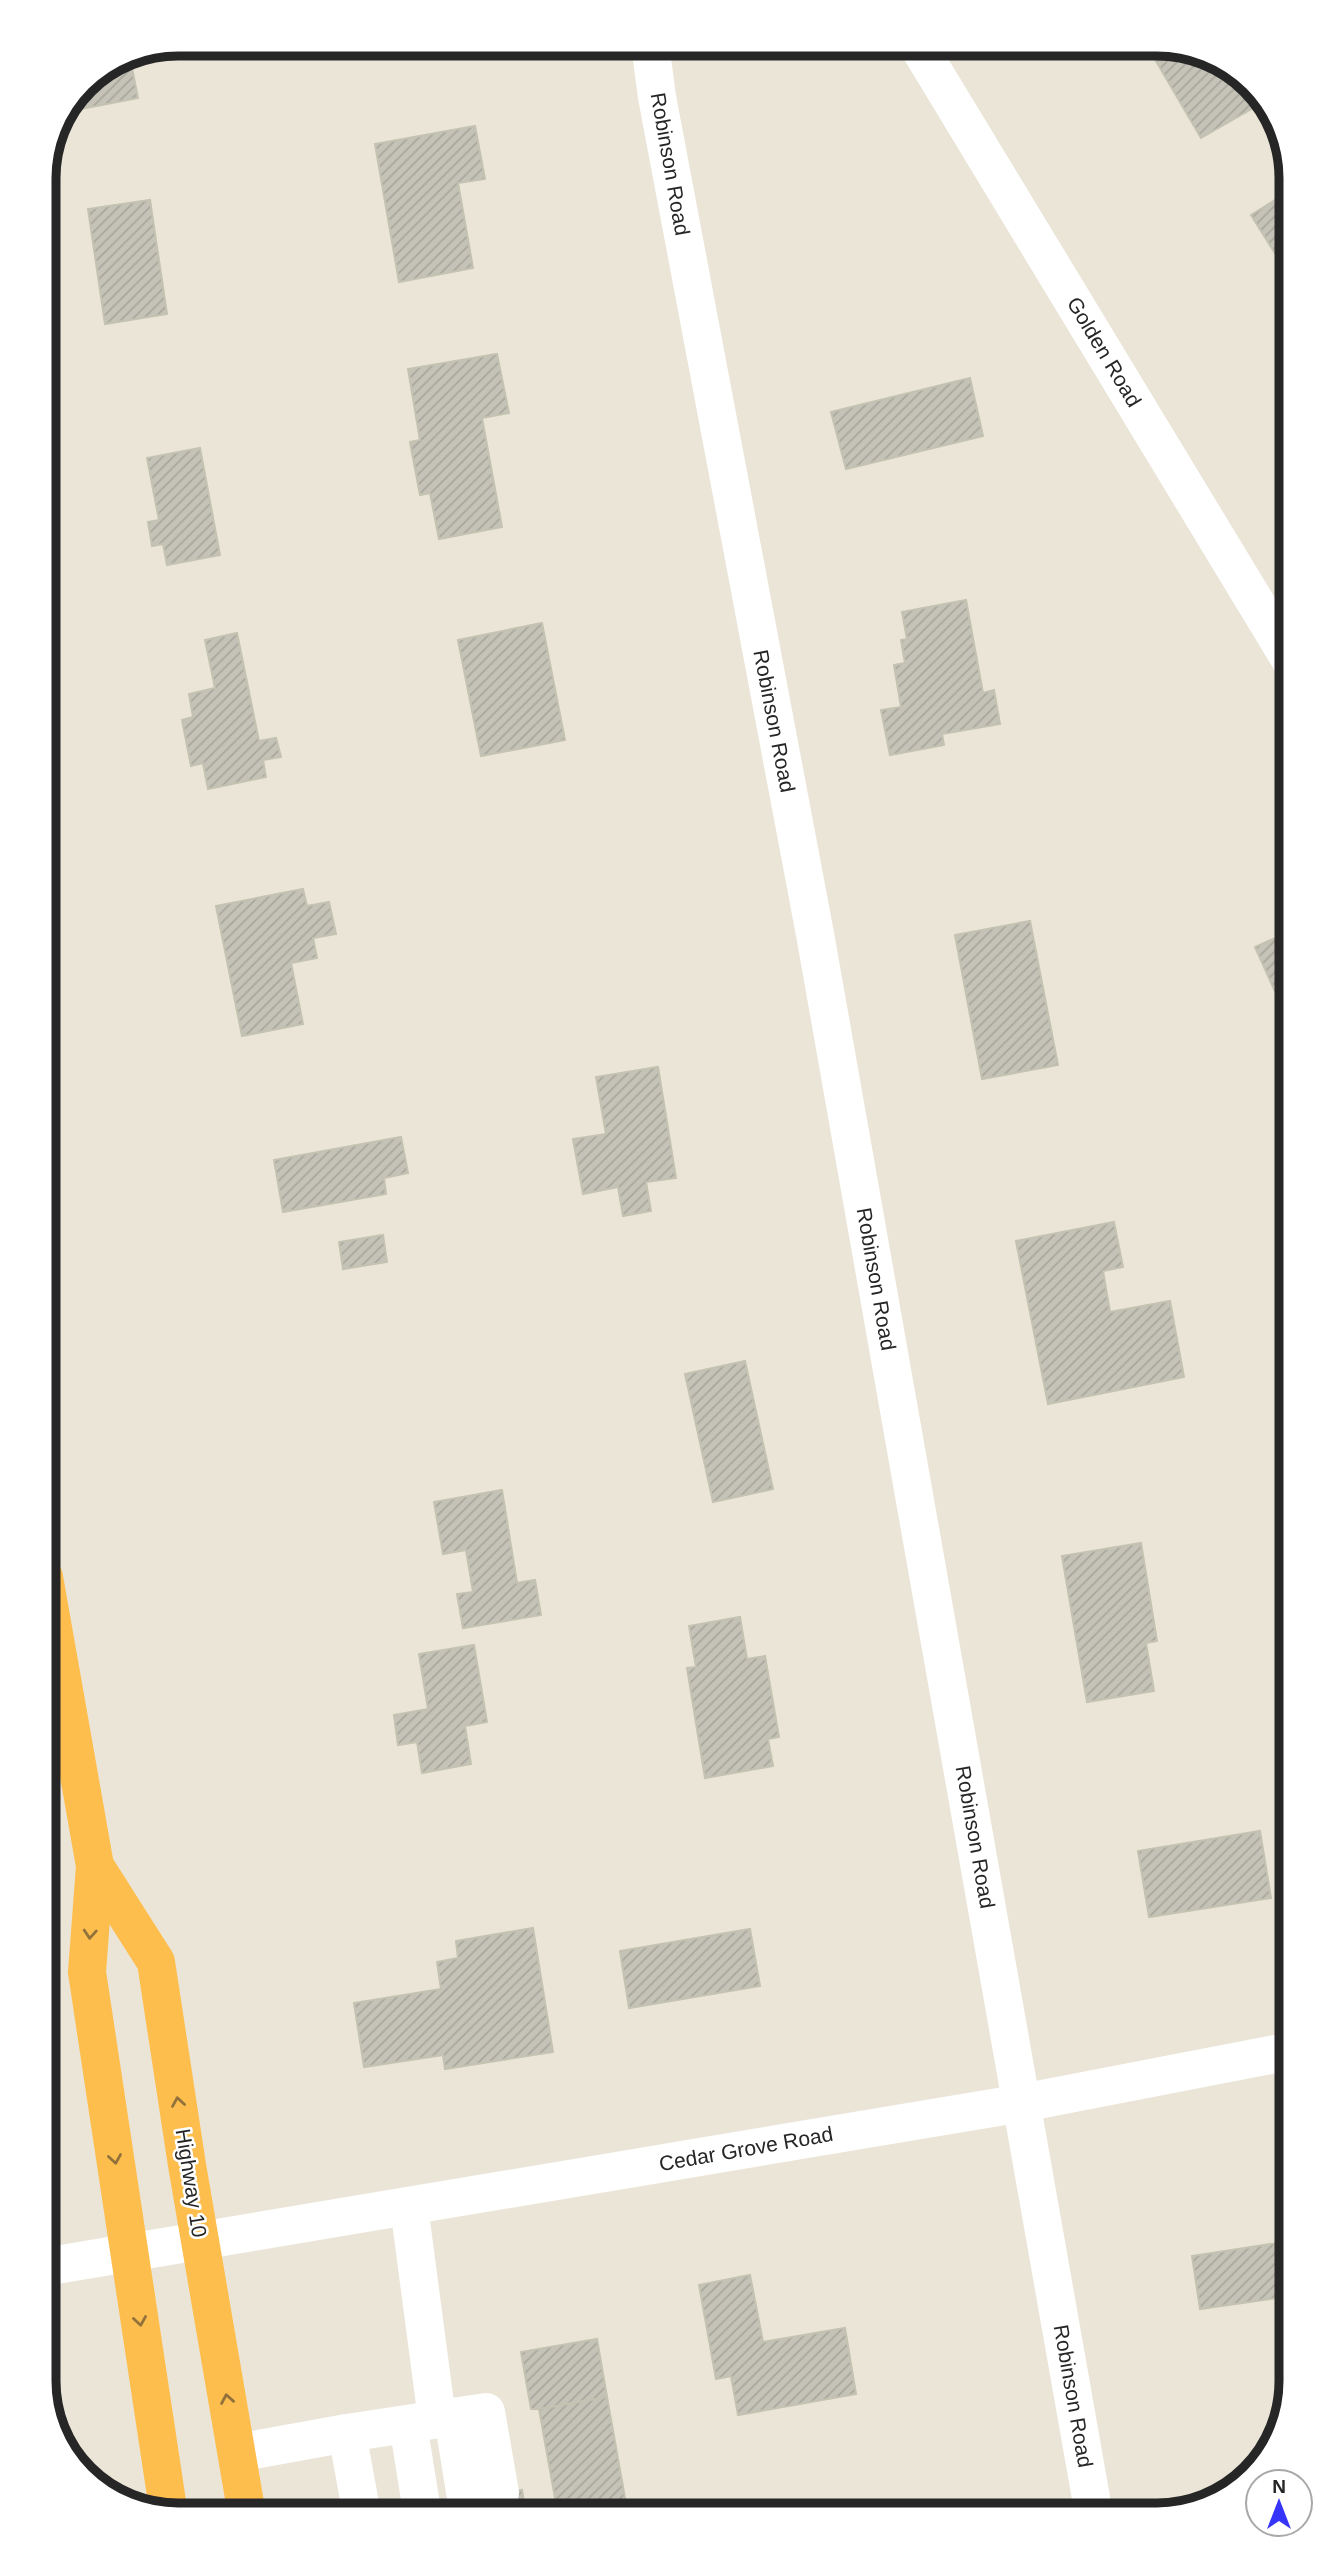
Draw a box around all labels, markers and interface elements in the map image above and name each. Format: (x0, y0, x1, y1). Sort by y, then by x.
street label: Robinson Road (647, 91, 694, 237)
street label: Golden Road (1063, 293, 1146, 411)
street label: Robinson Road (749, 648, 800, 794)
street label: Robinson Road (853, 1206, 900, 1352)
street label: Robinson Road (952, 1764, 999, 1910)
one-way arrow (83, 1929, 98, 1940)
one-way arrow (171, 2096, 186, 2108)
street label: Cedar Grove Road (657, 2122, 835, 2175)
street label: Highway 10 (172, 2127, 211, 2239)
one-way arrow (107, 2153, 122, 2165)
one-way arrow (132, 2315, 147, 2327)
street label: Robinson Road (1050, 2323, 1097, 2469)
one-way arrow (221, 2393, 236, 2405)
north arrow (1244, 2468, 1314, 2538)
text: N (1272, 2476, 1286, 2497)

